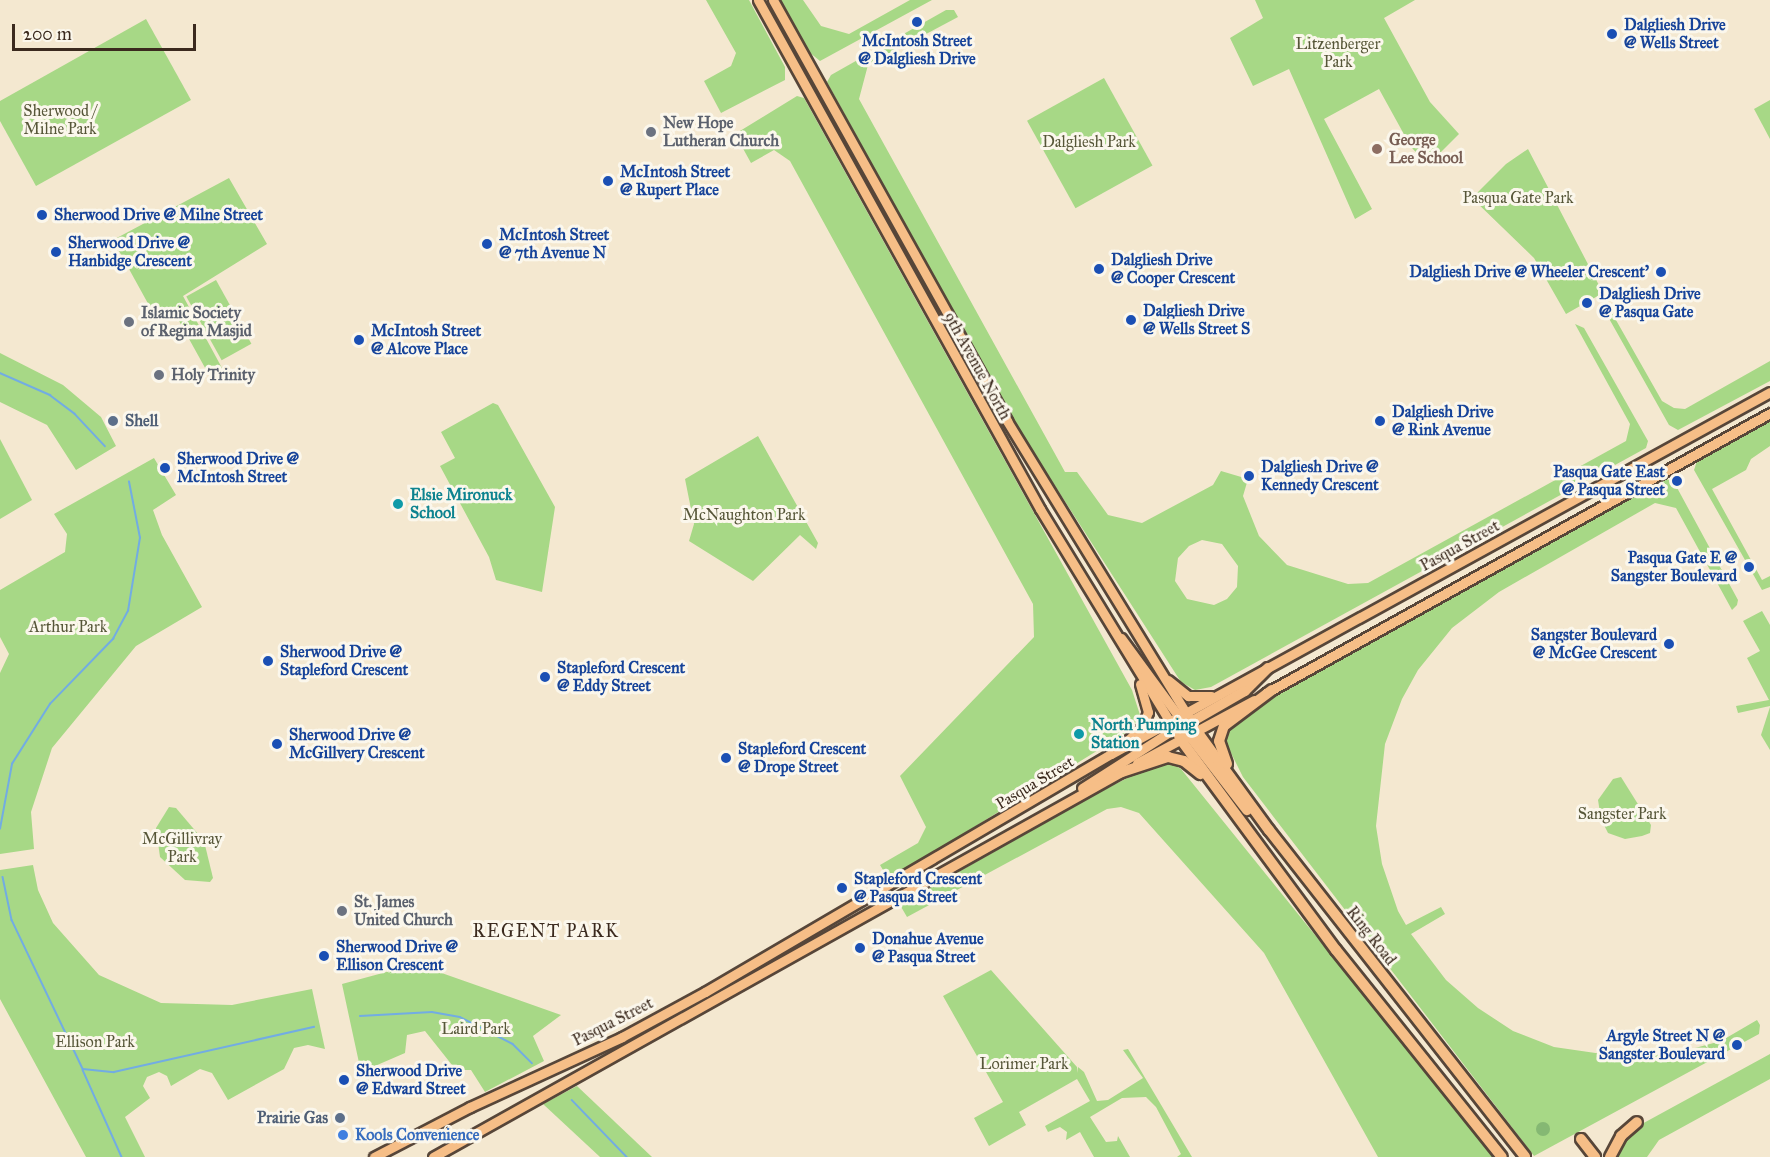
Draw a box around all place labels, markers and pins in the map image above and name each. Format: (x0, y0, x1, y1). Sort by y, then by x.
marker: McIntosh Street @ Dalgliesh Drive (910, 15, 924, 29)
place label: Dalgliesh Drive @ Wells Street (1624, 15, 1726, 53)
marker: Dalgliesh Drive @ Wells Street (1605, 27, 1619, 41)
place label: McIntosh Street @ Dalgliesh Drive (858, 31, 976, 69)
place label: New Hope Lutheran Church (663, 113, 779, 151)
marker: New Hope Lutheran Church (644, 125, 658, 139)
place label: George Lee School (1389, 130, 1463, 168)
marker: George Lee School (1370, 142, 1384, 156)
place label: McIntosh Street @ Rupert Place (620, 162, 730, 200)
marker: McIntosh Street @ Rupert Place (601, 174, 615, 188)
place label: Sherwood Drive @ Milne Street (54, 205, 263, 225)
marker: Sherwood Drive @ Milne Street (35, 208, 49, 222)
place label: McIntosh Street @ 7th Avenue N (499, 225, 609, 263)
place label: Sherwood Drive @ Hanbidge Crescent (68, 233, 192, 271)
marker: McIntosh Street @ 7th Avenue N (480, 237, 494, 251)
marker: Sherwood Drive @ Hanbidge Crescent (49, 245, 63, 259)
place label: Dalgliesh Drive @ Cooper Crescent (1111, 250, 1235, 288)
marker: Dalgliesh Drive @ Cooper Crescent (1092, 262, 1106, 276)
place label: Dalgliesh Drive @ Wheeler Crescent' (1409, 262, 1649, 282)
marker: Dalgliesh Drive @ Wheeler Crescent' (1654, 265, 1668, 279)
place label: Dalgliesh Drive @ Pasqua Gate (1599, 284, 1701, 322)
marker: Dalgliesh Drive @ Pasqua Gate (1580, 296, 1594, 310)
place label: Dalgliesh Drive @ Wells Street S (1143, 301, 1250, 339)
place label: Islamic Society of Regina Masjid (141, 303, 252, 341)
marker: Dalgliesh Drive @ Wells Street S (1124, 313, 1138, 327)
marker: Islamic Society of Regina Masjid (122, 315, 136, 329)
place label: McIntosh Street @ Alcove Place (371, 321, 481, 359)
marker: McIntosh Street @ Alcove Place (352, 333, 366, 347)
place label: Holy Trinity (171, 365, 255, 385)
marker: Holy Trinity (152, 368, 166, 382)
place label: Dalgliesh Drive @ Rink Avenue (1392, 402, 1494, 440)
place label: Shell (125, 411, 158, 431)
marker: Shell (106, 414, 120, 428)
marker: Dalgliesh Drive @ Rink Avenue (1373, 414, 1387, 428)
place label: Sherwood Drive @ McIntosh Street (177, 449, 299, 487)
place label: Dalgliesh Drive @ Kennedy Crescent (1261, 457, 1379, 495)
marker: Sherwood Drive @ McIntosh Street (158, 461, 172, 475)
place label: Pasqua Gate East @ Pasqua Street (1553, 462, 1665, 500)
marker: Dalgliesh Drive @ Kennedy Crescent (1242, 469, 1256, 483)
marker: Pasqua Gate East @ Pasqua Street (1670, 474, 1684, 488)
place label: Elsie Mironuck School (410, 485, 512, 523)
marker: Elsie Mironuck School (391, 497, 405, 511)
place label: Pasqua Gate E @ Sangster Boulevard (1611, 548, 1737, 586)
marker: Pasqua Gate E @ Sangster Boulevard (1742, 560, 1756, 574)
place label: Sangster Boulevard @ McGee Crescent (1531, 625, 1657, 663)
marker: Sangster Boulevard @ McGee Crescent (1662, 637, 1676, 651)
place label: Sherwood Drive @ Stapleford Crescent (280, 642, 408, 680)
marker: Sherwood Drive @ Stapleford Crescent (261, 654, 275, 668)
place label: Stapleford Crescent @ Eddy Street (557, 658, 685, 696)
marker: Stapleford Crescent @ Eddy Street (538, 670, 552, 684)
place label: North Pumping Station (1091, 715, 1196, 753)
place label: Sherwood Drive @ McGillvery Crescent (289, 725, 425, 763)
marker: North Pumping Station (1072, 727, 1086, 741)
marker: Sherwood Drive @ McGillvery Crescent (270, 737, 284, 751)
place label: Stapleford Crescent @ Drope Street (738, 739, 866, 777)
marker: Stapleford Crescent @ Drope Street (719, 751, 733, 765)
place label: Stapleford Crescent @ Pasqua Street (854, 869, 982, 907)
marker: Stapleford Crescent @ Pasqua Street (835, 881, 849, 895)
place label: St. James United Church (354, 892, 453, 930)
marker: St. James United Church (335, 904, 349, 918)
place label: Donahue Avenue @ Pasqua Street (872, 929, 984, 967)
place label: Sherwood Drive @ Ellison Crescent (336, 937, 458, 975)
marker: Donahue Avenue @ Pasqua Street (853, 941, 867, 955)
marker: Sherwood Drive @ Ellison Crescent (317, 949, 331, 963)
place label: Argyle Street N @ Sangster Boulevard (1599, 1026, 1725, 1064)
marker: Argyle Street N @ Sangster Boulevard (1730, 1038, 1744, 1052)
place label: Sherwood Drive @ Edward Street (356, 1061, 466, 1099)
marker: Sherwood Drive @ Edward Street (337, 1073, 351, 1087)
place label: Prairie Gas (257, 1108, 328, 1128)
marker: Prairie Gas (333, 1111, 347, 1125)
place label: Kools Convenience (355, 1125, 479, 1145)
marker: Kools Convenience (336, 1128, 350, 1142)

